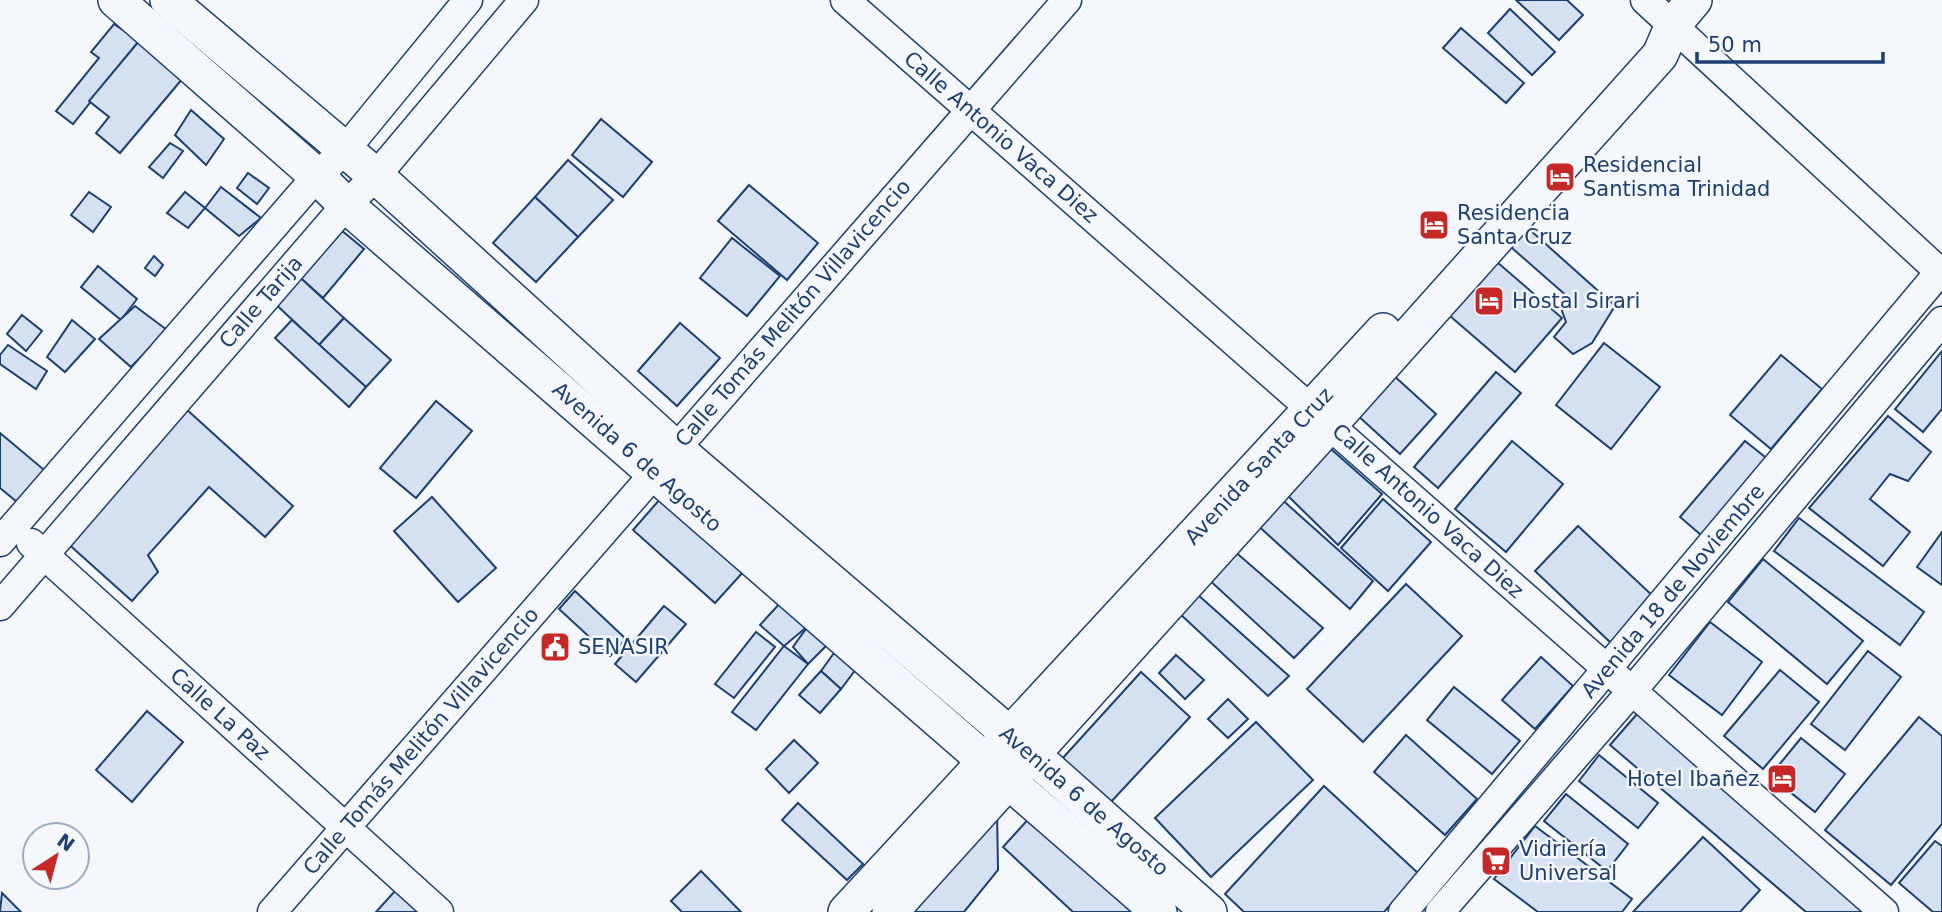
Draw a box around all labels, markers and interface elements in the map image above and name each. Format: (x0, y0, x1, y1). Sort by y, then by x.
scale bar (1697, 21, 1882, 65)
text: 50 m (1708, 33, 1762, 57)
street label: Calle Antonio Vaca Diez (899, 46, 1103, 228)
place label: Residencial Santisma Trinidad (1583, 153, 1770, 201)
hotel icon: Residencial Santisma Trinidad (1543, 160, 1577, 194)
street label: Calle Tomás Melitón Villavicencio (670, 174, 916, 452)
place label: Residencia Santa Cruz (1457, 201, 1572, 249)
hotel icon: Residencia Santa Cruz (1417, 208, 1451, 242)
street label: Calle Tarija (214, 251, 308, 353)
hotel icon: Hostal Sirari (1472, 284, 1506, 318)
place label: Hostal Sirari (1512, 289, 1640, 313)
street label: Avenida 6 de Agosto (548, 377, 726, 537)
street label: Avenida Santa Cruz (1180, 383, 1338, 549)
street label: Calle Antonio Vaca Diez (1327, 419, 1529, 603)
street label: Avenida 18 de Noviembre (1577, 479, 1769, 703)
street label: Calle Tomás Melitón Villavicencio (298, 602, 544, 880)
public building icon: SENASIR (538, 630, 572, 664)
place label: SENASIR (578, 635, 669, 659)
street label: Calle La Paz (165, 663, 275, 765)
street label: Avenida 6 de Agosto (995, 721, 1173, 881)
hotel icon: Hotel Ibañez (1765, 762, 1799, 796)
place label: Hotel Ibañez (1627, 767, 1759, 791)
north arrow (21, 821, 91, 891)
text: N (53, 829, 79, 856)
place label: Vidriería Universal (1519, 837, 1617, 885)
supermarket icon: Vidriería Universal (1479, 844, 1513, 878)

